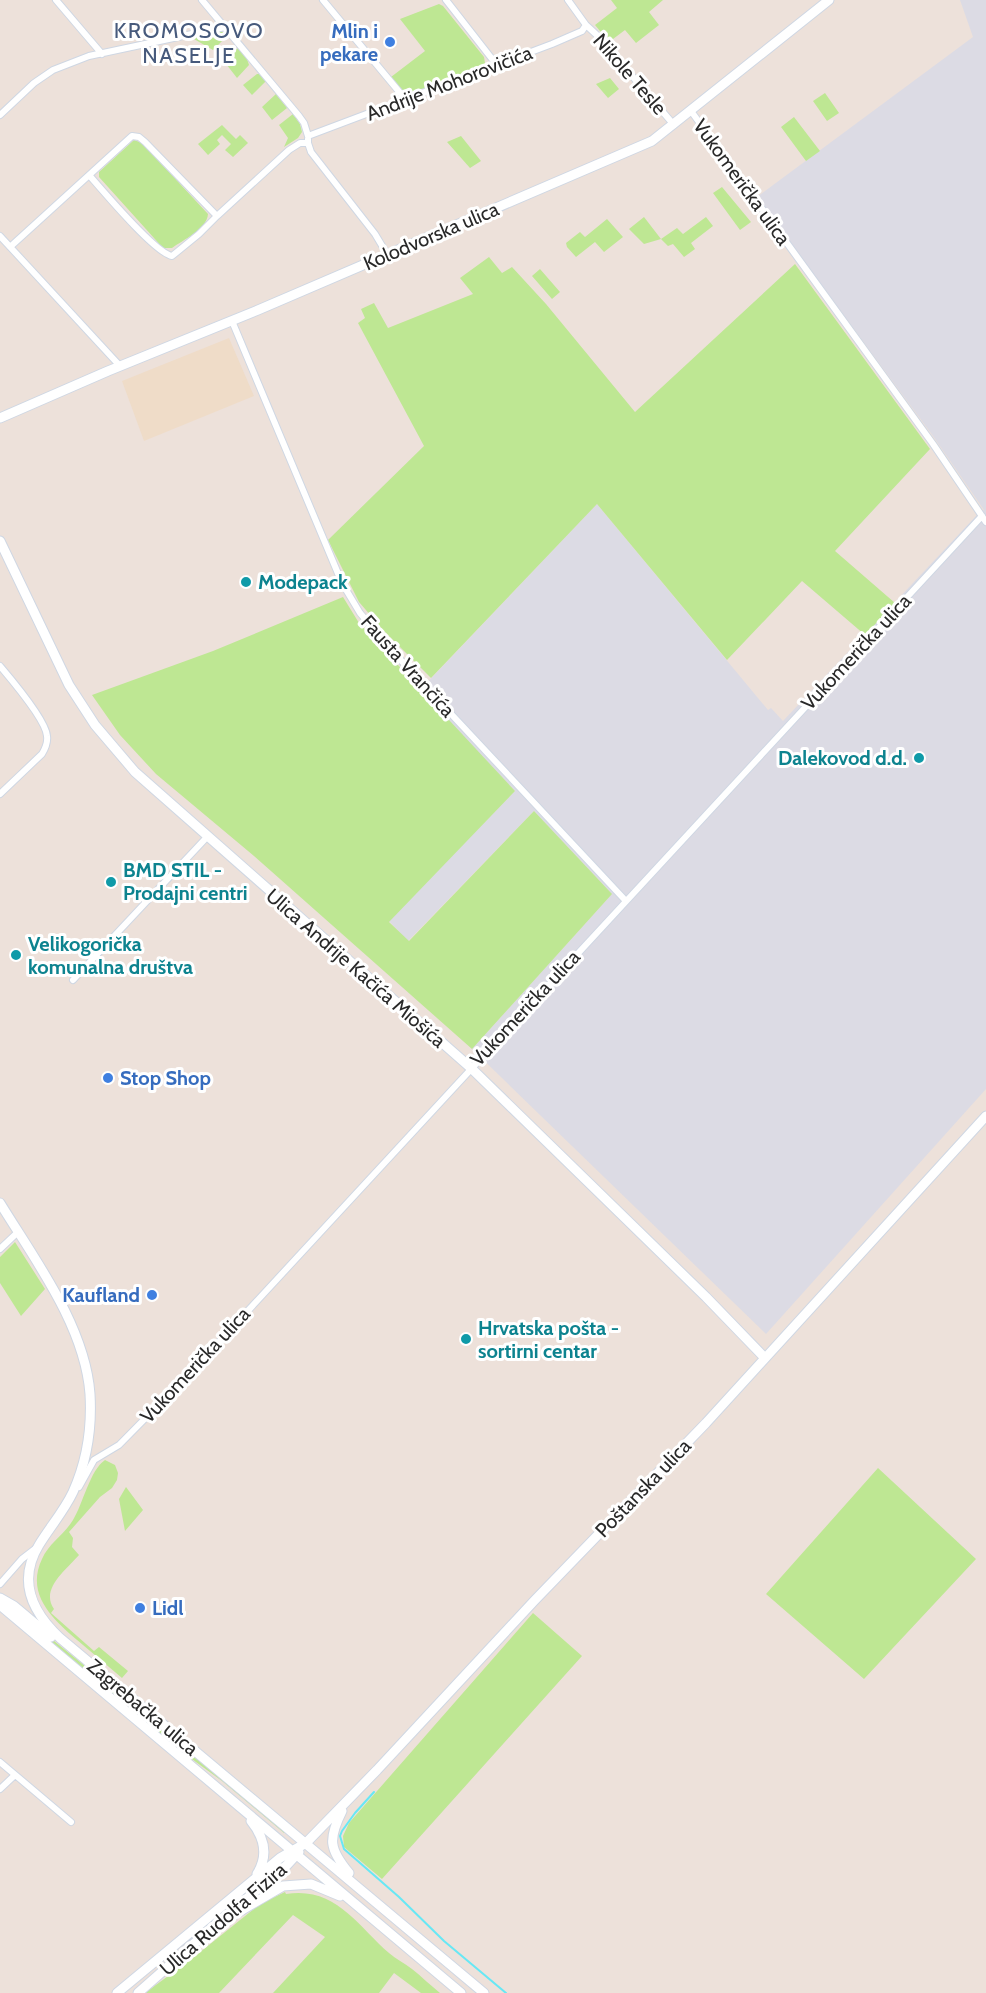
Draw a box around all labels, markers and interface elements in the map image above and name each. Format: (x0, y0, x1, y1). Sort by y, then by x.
district label: KROMOSOVO NASELJE (114, 17, 264, 69)
place label: Mlin i pekare (320, 19, 378, 66)
street label: Nikole Tesle (588, 29, 672, 119)
marker: Mlin i pekare (383, 35, 397, 49)
street label: Andrije Mohorovičića (363, 40, 536, 126)
street label: Vukomerička ulica (688, 114, 796, 250)
street label: Kolodvorska ulica (360, 197, 503, 275)
place label: Modepack (258, 570, 348, 594)
marker: Modepack (239, 575, 253, 589)
street label: Vukomerička ulica (796, 589, 916, 715)
street label: Fausta Vrančića (356, 610, 460, 722)
place label: Dalekovod d.d. (778, 746, 907, 770)
marker: Dalekovod d.d. (912, 751, 926, 765)
place label: BMD STIL - Prodajni centri (123, 858, 248, 905)
marker: BMD STIL - Prodajni centri (104, 875, 118, 889)
street label: Ulica Andrije Kačića Miošića (261, 883, 451, 1053)
place label: Velikogorička komunalna društva (28, 932, 193, 979)
street label: Vukomerička ulica (465, 945, 585, 1071)
marker: Velikogorička komunalna društva (9, 948, 23, 962)
place label: Stop Shop (120, 1066, 211, 1090)
marker: Stop Shop (101, 1071, 115, 1085)
place label: Kaufland (62, 1283, 140, 1307)
marker: Kaufland (145, 1288, 159, 1302)
street label: Vukomerička ulica (135, 1302, 255, 1428)
place label: Hrvatska pošta - sortirni centar (478, 1316, 619, 1363)
marker: Hrvatska pošta - sortirni centar (459, 1332, 473, 1346)
street label: Poštanska ulica (590, 1434, 696, 1542)
place label: Lidl (152, 1596, 183, 1620)
marker: Lidl (133, 1601, 147, 1615)
street label: Zagrebačka ulica (83, 1654, 204, 1761)
street label: Ulica Rudolfa Fizira (155, 1857, 292, 1981)

